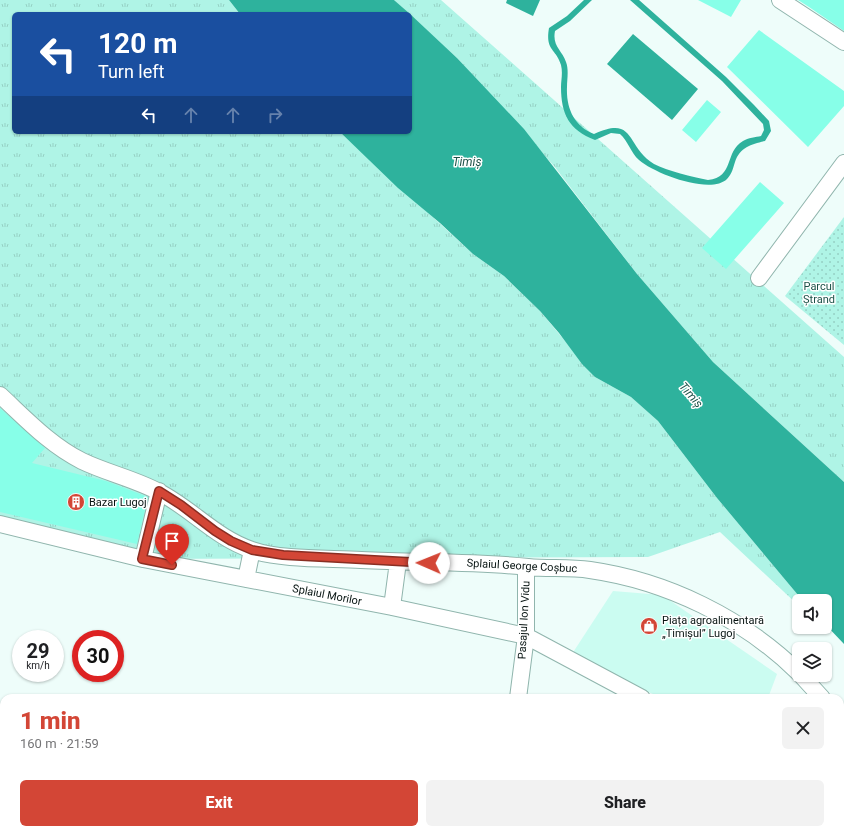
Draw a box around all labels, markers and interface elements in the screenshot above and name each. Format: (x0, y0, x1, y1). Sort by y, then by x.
text: 120 m (98, 27, 177, 60)
icon: left (32, 28, 84, 80)
text: Turn left (98, 61, 164, 82)
icon: left (138, 104, 160, 126)
icon: ahead (180, 104, 202, 126)
icon: ahead (222, 104, 244, 126)
icon: right (264, 104, 286, 126)
water label: Timiș (453, 155, 481, 170)
park label: Parcul Ștrand (803, 280, 835, 306)
water label: Timiș (676, 380, 706, 411)
building icon: Bazar Lugoj (66, 492, 86, 512)
place label: Bazar Lugoj (89, 496, 147, 509)
pin (155, 524, 189, 565)
icon: arrive (161, 530, 183, 552)
position arrow (408, 542, 450, 584)
street label: Splaiul George Coșbuc (466, 557, 578, 575)
street label: Pasajul Ion Vidu (515, 580, 533, 660)
street label: Splaiul Morilor (291, 582, 363, 608)
map controls (792, 594, 832, 682)
button: sound (792, 594, 832, 634)
place label: Piața agroalimentară „Timișul” Lugoj (662, 614, 764, 640)
shop icon: Piața agroalimentară „Timișul” Lugoj (639, 616, 659, 636)
speed limit sign: 30 (72, 630, 124, 682)
text: 29 (27, 639, 49, 663)
button: layers (792, 642, 832, 682)
text: km/h (26, 660, 50, 671)
text: 1 min (20, 707, 81, 735)
button: close (782, 707, 824, 749)
text: 160 m · 21:59 (20, 736, 99, 751)
button: Exit (20, 780, 418, 826)
button: Share (426, 780, 824, 826)

